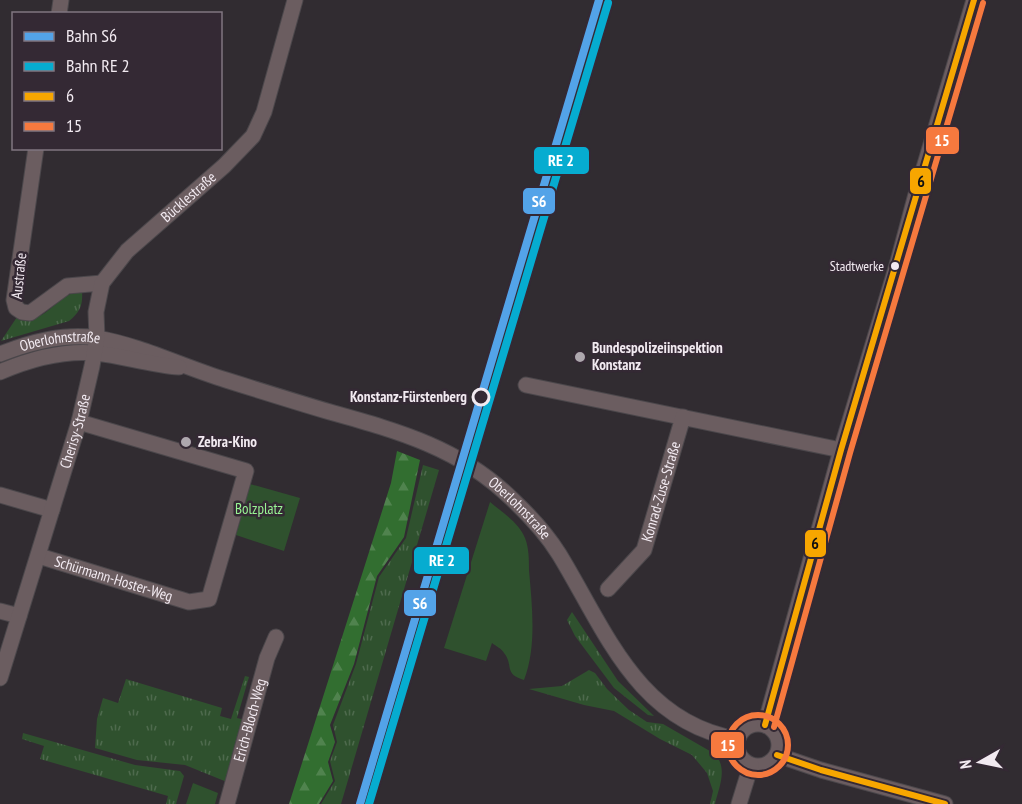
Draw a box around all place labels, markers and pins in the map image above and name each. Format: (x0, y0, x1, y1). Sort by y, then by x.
place label: Stadtwerke (830, 257, 884, 275)
marker: Stadtwerke (889, 260, 901, 272)
place label: Bundespolizeiinspektion Konstanz (592, 338, 723, 374)
marker: Bundespolizeiinspektion Konstanz (573, 350, 587, 364)
place label: Konstanz-Fürstenberg (350, 387, 467, 406)
marker: Konstanz-Fürstenberg (472, 388, 490, 406)
place label: Zebra-Kino (198, 432, 257, 451)
marker: Zebra-Kino (179, 435, 193, 449)

